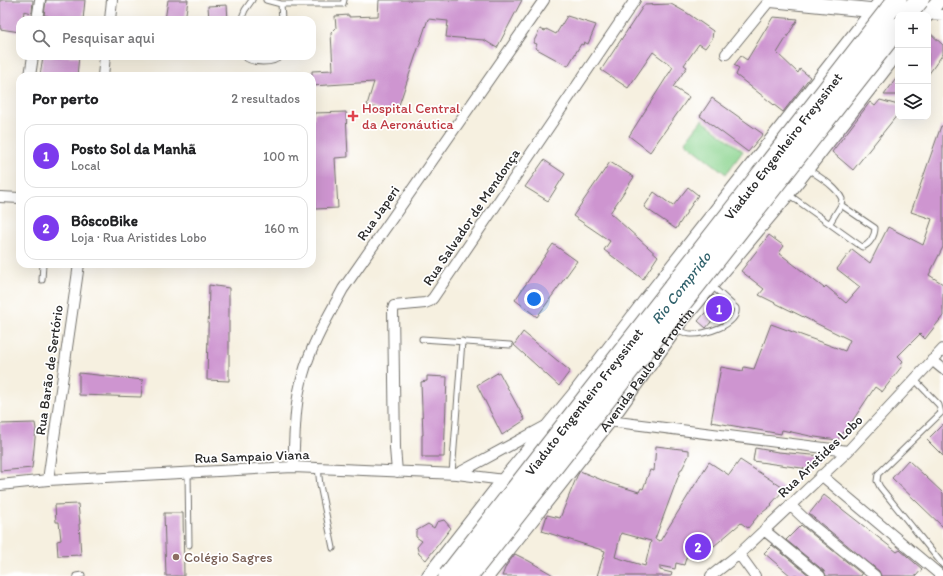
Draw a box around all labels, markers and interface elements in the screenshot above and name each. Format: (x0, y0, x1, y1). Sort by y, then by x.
map controls (895, 12, 931, 120)
button: + (895, 12, 931, 48)
search box (16, 16, 316, 60)
icon: search (30, 27, 52, 49)
text: Pesquisar aqui (62, 29, 155, 47)
button: − (895, 48, 931, 84)
street label: Viaduto Engenheiro Freyssinet (721, 69, 846, 224)
button: layers (895, 84, 931, 120)
text: Por perto (32, 88, 99, 108)
text: 2 resultados (231, 91, 300, 106)
place label: Hospital Central da Aeronáutica (362, 100, 460, 133)
marker: Hospital Central da Aeronáutica (347, 110, 359, 122)
text: Posto Sol da Manhã (71, 140, 196, 158)
street label: Rua Salvador de Mendonça (419, 145, 524, 289)
text: 1 (43, 149, 49, 164)
text: 100 m (263, 149, 299, 164)
text: Local (71, 158, 100, 173)
street label: Rua Japeri (353, 183, 403, 244)
text: BôscoBike (71, 212, 138, 230)
text: 2 (43, 221, 49, 236)
text: 160 m (264, 221, 299, 236)
text: Loja · Rua Aristides Lobo (71, 230, 207, 245)
water label: Rio Comprido (647, 248, 715, 328)
your location (524, 289, 544, 309)
pin: 1 (706, 294, 732, 324)
street label: Rua Barão de Sertório (32, 304, 67, 436)
street label: Avenida Paulo de Frontin (596, 304, 698, 435)
street label: Viaduto Engenheiro Freyssinet (522, 325, 647, 479)
street label: Rua Aristides Lobo (774, 411, 866, 501)
street label: Rua Sampaio Viana (194, 446, 311, 467)
pin: 2 (685, 532, 711, 562)
place label: Colégio Sagres (184, 549, 273, 566)
marker: Colégio Sagres (171, 552, 181, 562)

